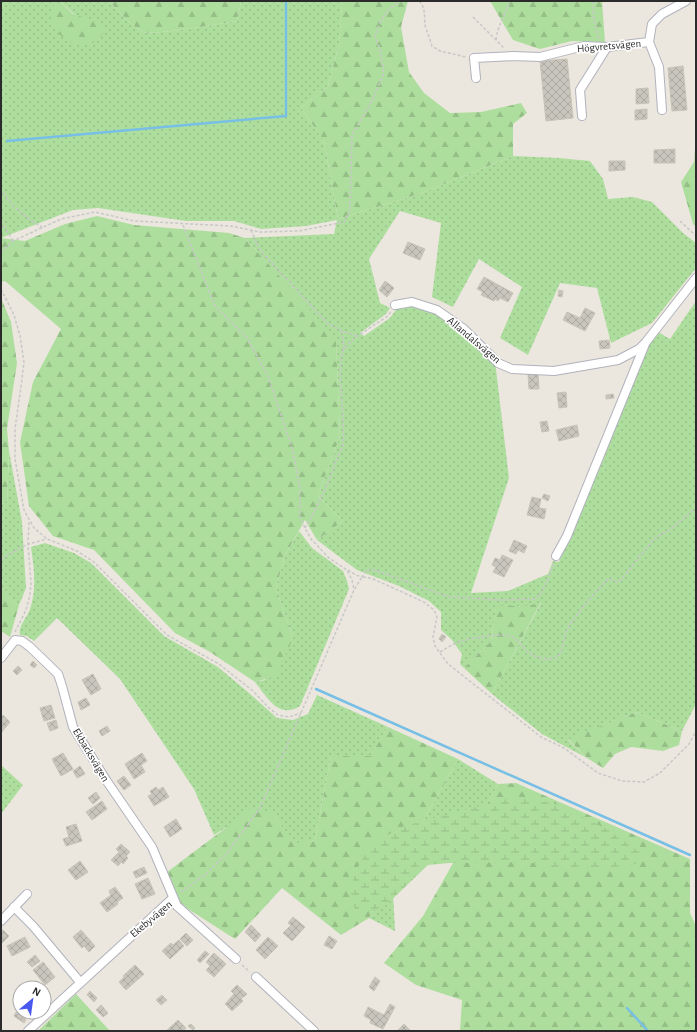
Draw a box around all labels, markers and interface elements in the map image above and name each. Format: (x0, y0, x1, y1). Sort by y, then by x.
street label: Högvretsvägen (576, 38, 642, 54)
street label: Allandalsvägen (445, 315, 503, 365)
street label: Ekbacksvägen (71, 726, 111, 784)
street label: Ekebyvägen (128, 898, 174, 940)
north arrow (12, 980, 52, 1020)
text: N (31, 985, 43, 998)

